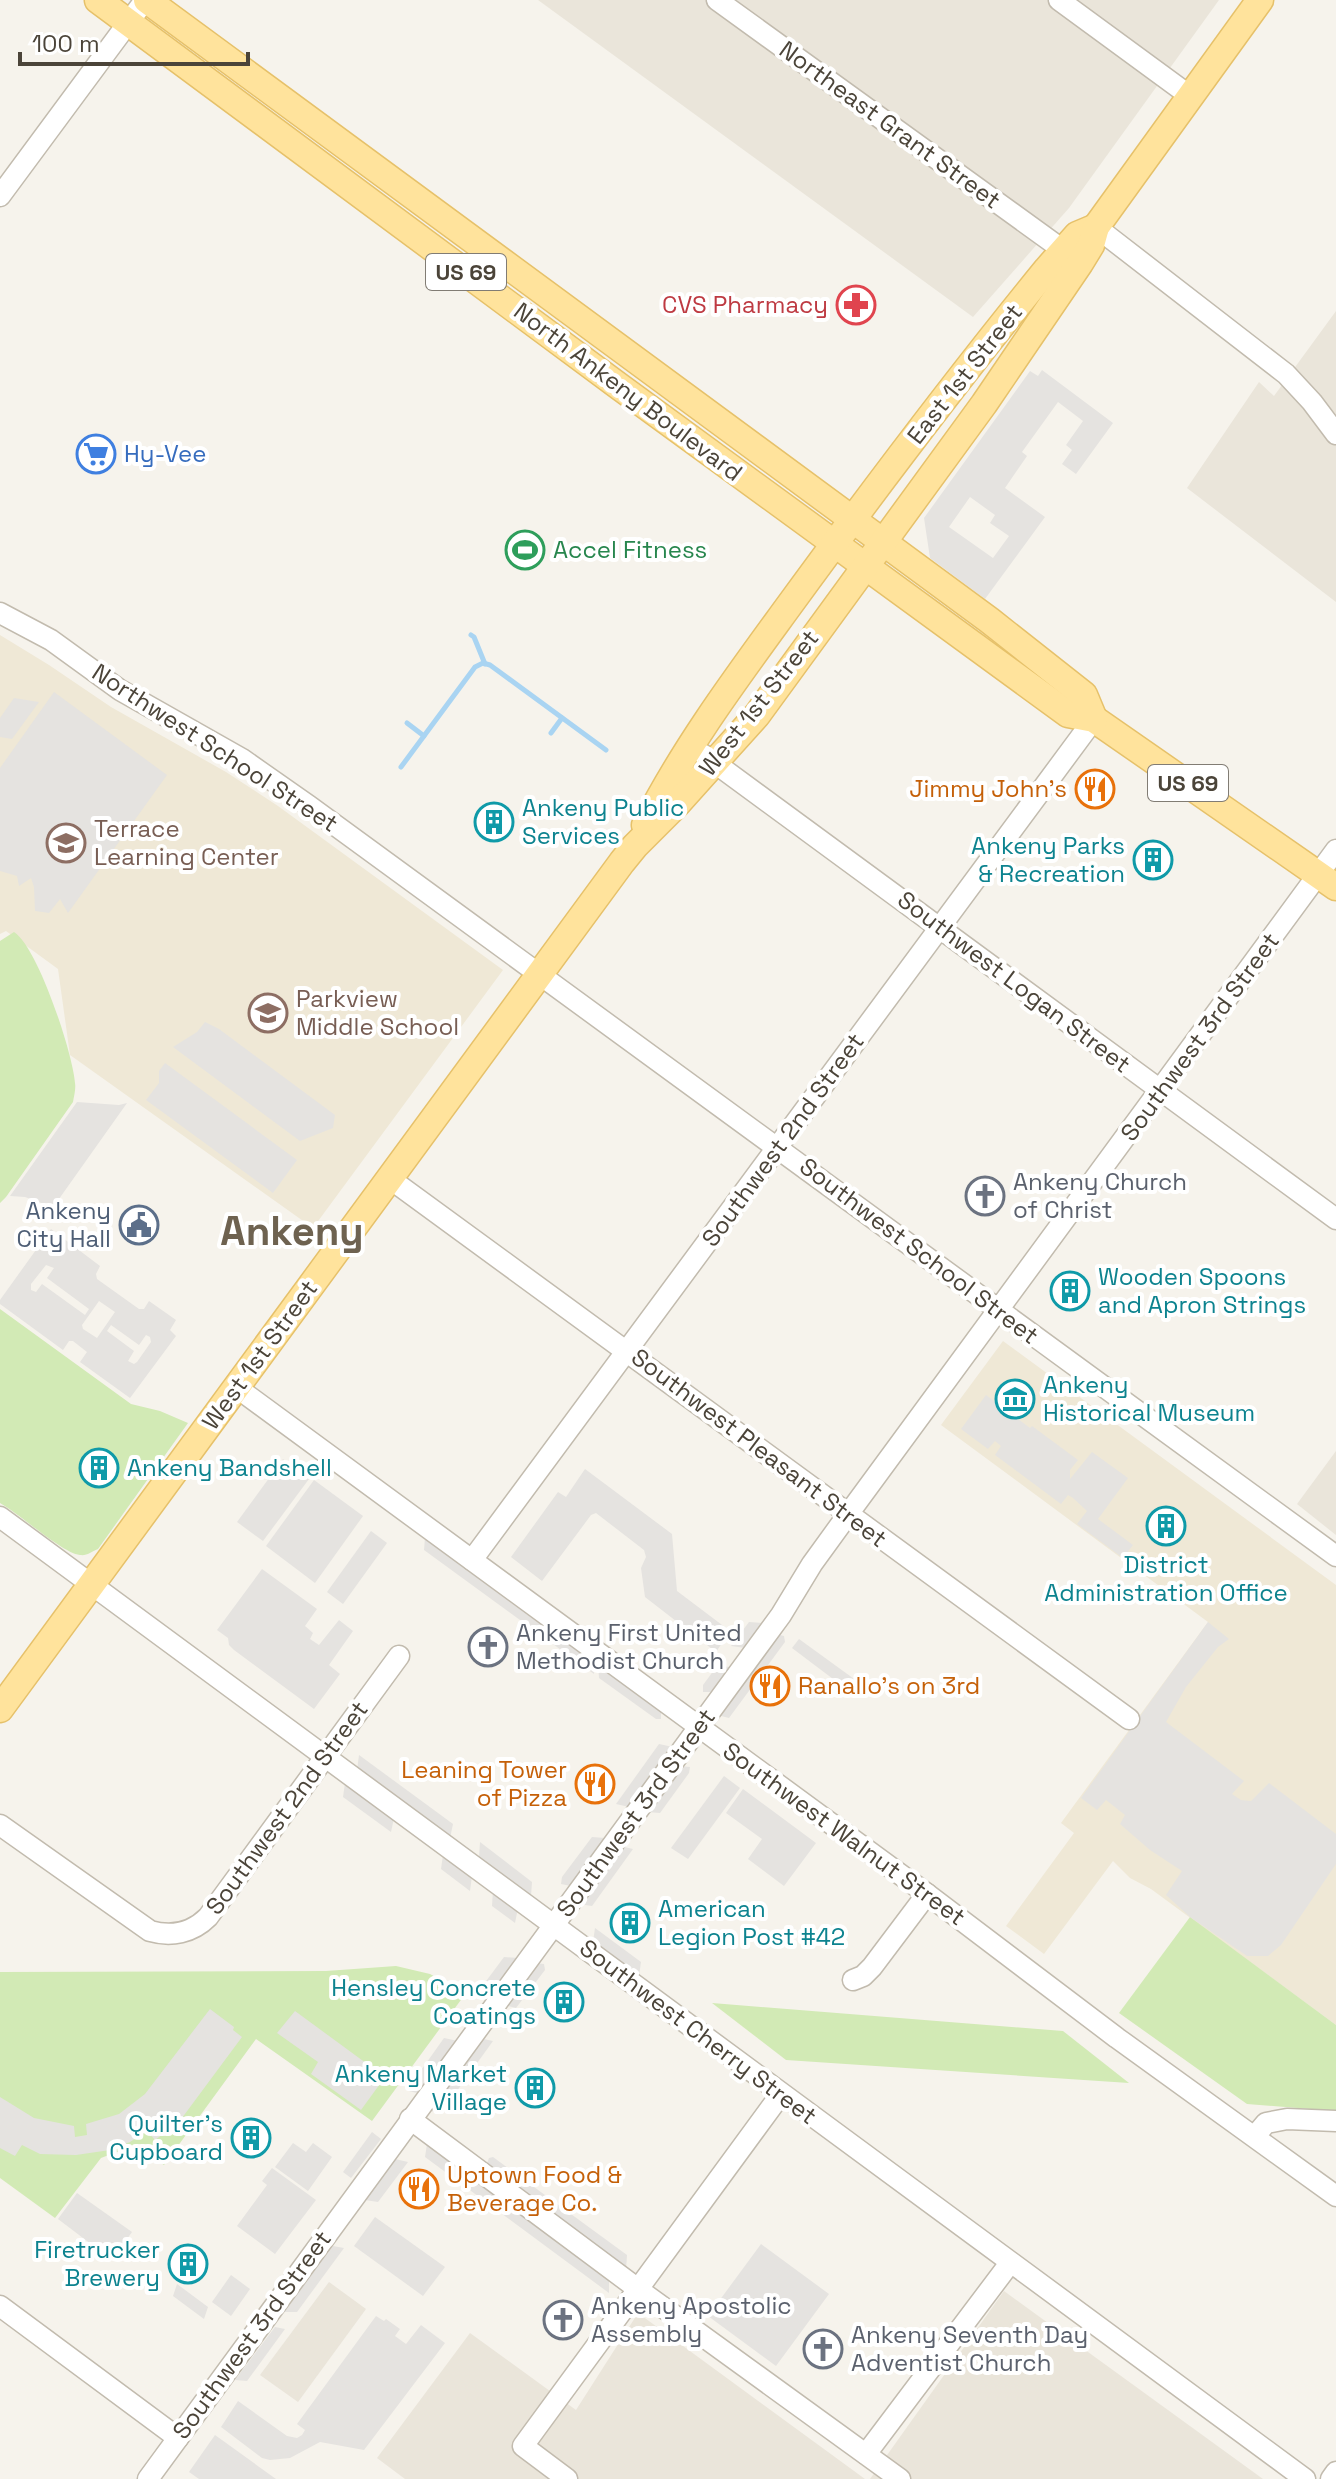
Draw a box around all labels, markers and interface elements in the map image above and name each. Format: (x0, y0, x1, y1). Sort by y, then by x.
scale bar (20, 16, 248, 66)
text: 100 m (32, 28, 100, 59)
street label: Northeast Grant Street (773, 34, 1007, 215)
road number: US 69 (426, 254, 506, 290)
pharmacy icon: CVS Pharmacy (835, 284, 877, 326)
place label: CVS Pharmacy (662, 289, 828, 320)
street label: North Ankeny Boulevard (508, 295, 749, 488)
street label: East 1st Street (900, 297, 1029, 450)
supermarket icon: Hy-Vee (75, 433, 117, 475)
place label: Hy-Vee (124, 438, 206, 469)
sports icon: Accel Fitness (504, 529, 546, 571)
place label: Accel Fitness (553, 534, 707, 565)
street label: West 1st Street (692, 623, 825, 782)
street label: Northwest School Street (86, 656, 344, 839)
road number: US 69 (1148, 765, 1228, 801)
restaurant icon: Jimmy John's (1074, 768, 1116, 810)
place label: Jimmy John's (909, 773, 1067, 804)
place label: Ankeny Public Services (522, 792, 684, 851)
building icon: Ankeny Public Services (473, 801, 515, 843)
place label: Terrace Learning Center (94, 813, 279, 872)
school or university icon: Terrace Learning Center (45, 822, 87, 864)
place label: Ankeny Parks & Recreation (971, 830, 1125, 889)
building icon: Ankeny Parks & Recreation (1132, 839, 1174, 881)
street label: Southwest Logan Street (892, 884, 1137, 1079)
street label: Southwest 3rd Street (1113, 926, 1286, 1147)
place label: Parkview Middle School (296, 983, 459, 1042)
school or university icon: Parkview Middle School (247, 992, 289, 1034)
street label: Southwest 2nd Street (695, 1027, 871, 1253)
street label: Southwest School Street (794, 1151, 1045, 1351)
place label: Ankeny Church of Christ (1013, 1166, 1187, 1225)
church icon: Ankeny Church of Christ (964, 1175, 1006, 1217)
place label: Ankeny City Hall (17, 1195, 111, 1254)
public building icon: Ankeny City Hall (118, 1204, 160, 1246)
district label: Ankeny (220, 1206, 364, 1257)
place label: Wooden Spoons and Apron Strings (1098, 1261, 1306, 1320)
building icon: Wooden Spoons and Apron Strings (1049, 1270, 1091, 1312)
street label: West 1st Street (195, 1274, 324, 1436)
street label: Southwest Pleasant Street (625, 1341, 893, 1554)
place label: Ankeny Historical Museum (1043, 1369, 1255, 1428)
museum icon: Ankeny Historical Museum (994, 1378, 1036, 1420)
building icon: Ankeny Bandshell (78, 1447, 120, 1489)
place label: Ankeny Bandshell (127, 1452, 332, 1483)
building icon: District Administration Office (1145, 1505, 1187, 1547)
place label: District Administration Office (1044, 1549, 1288, 1608)
place label: Ankeny First United Methodist Church (516, 1617, 742, 1676)
church icon: Ankeny First United Methodist Church (467, 1626, 509, 1668)
restaurant icon: Ranallo's on 3rd (749, 1665, 791, 1707)
place label: Ranallo's on 3rd (798, 1670, 980, 1701)
street label: Southwest 2nd Street (199, 1695, 375, 1921)
street label: Southwest 3rd Street (549, 1702, 722, 1923)
street label: Southwest Walnut Street (717, 1735, 972, 1932)
place label: Leaning Tower of Pizza (401, 1754, 567, 1813)
restaurant icon: Leaning Tower of Pizza (574, 1763, 616, 1805)
place label: American Legion Post #42 (658, 1893, 845, 1952)
building icon: American Legion Post #42 (609, 1902, 651, 1944)
street label: Southwest Cherry Street (573, 1932, 823, 2131)
place label: Hensley Concrete Coatings (331, 1972, 536, 2031)
building icon: Hensley Concrete Coatings (543, 1981, 585, 2023)
place label: Ankeny Market Village (335, 2058, 507, 2117)
building icon: Ankeny Market Village (514, 2067, 556, 2109)
place label: Quilter's Cupboard (109, 2108, 223, 2167)
building icon: Quilter's Cupboard (230, 2117, 272, 2159)
place label: Uptown Food & Beverage Co. (447, 2159, 622, 2218)
restaurant icon: Uptown Food & Beverage Co. (398, 2168, 440, 2210)
street label: Southwest 3rd Street (165, 2224, 338, 2445)
place label: Firetrucker Brewery (34, 2234, 160, 2293)
building icon: Firetrucker Brewery (167, 2243, 209, 2285)
place label: Ankeny Apostolic Assembly (591, 2290, 792, 2349)
church icon: Ankeny Apostolic Assembly (542, 2299, 584, 2341)
place label: Ankeny Seventh Day Adventist Church (851, 2319, 1088, 2378)
church icon: Ankeny Seventh Day Adventist Church (802, 2328, 844, 2370)

